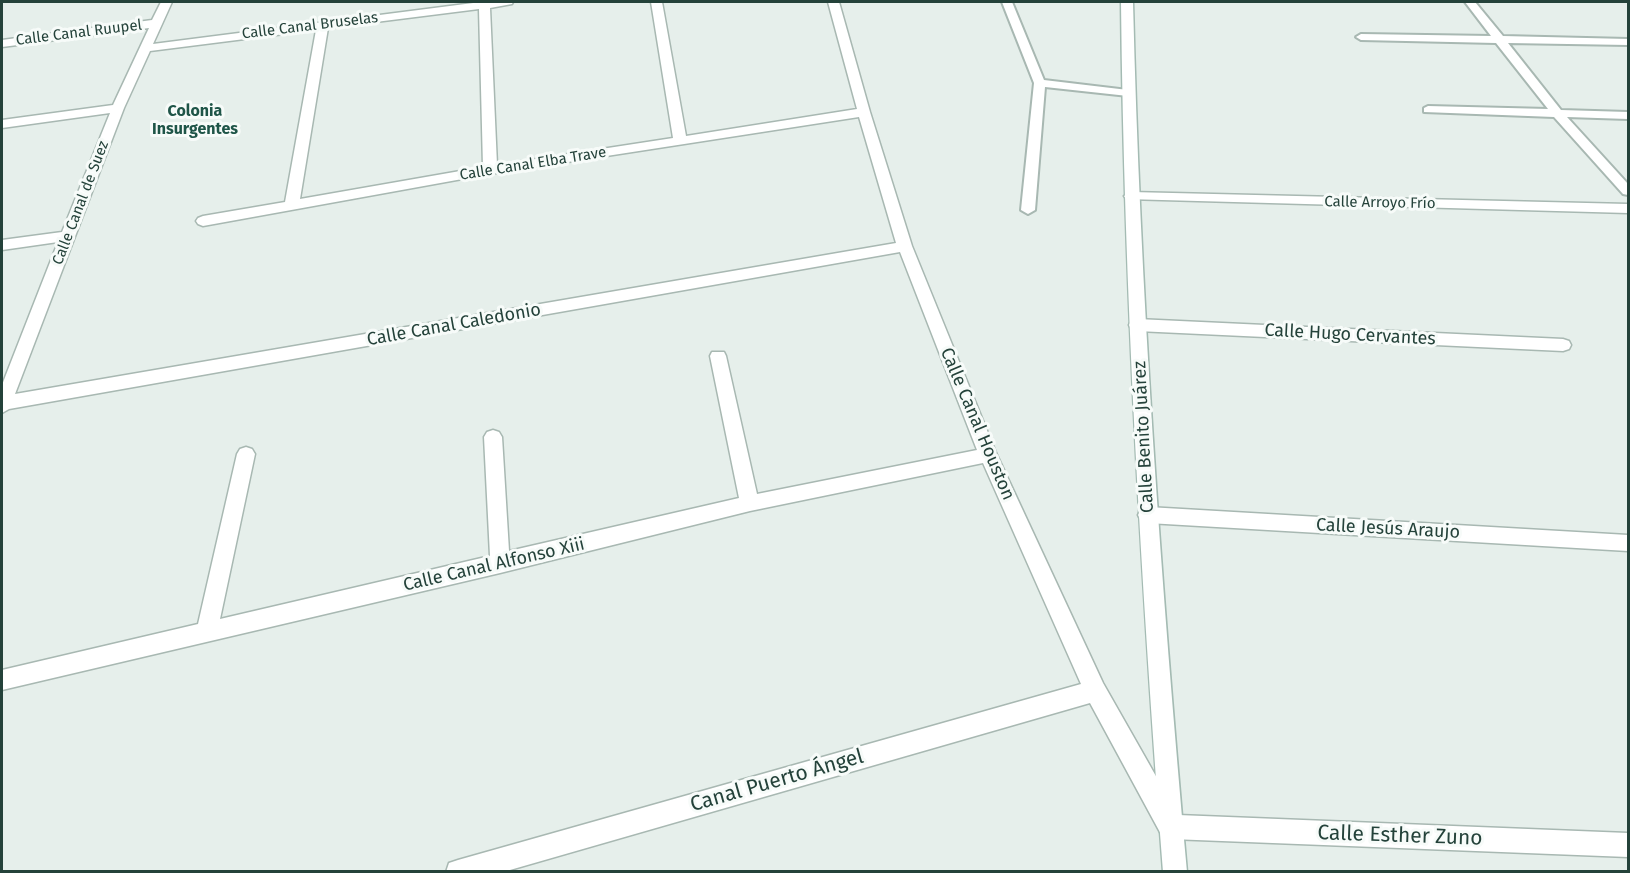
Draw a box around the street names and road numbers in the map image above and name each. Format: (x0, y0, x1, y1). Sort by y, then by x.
street label: Calle Canal Bruselas (241, 9, 379, 43)
street label: Calle Canal Ruupel (15, 16, 143, 50)
street label: Calle Canal de Suez (49, 138, 113, 268)
street label: Calle Canal Elba Trave (459, 144, 607, 184)
street label: Calle Arroyo Frío (1324, 193, 1436, 213)
street label: Calle Canal Caledonio (365, 299, 543, 351)
street label: Calle Hugo Cervantes (1264, 320, 1436, 350)
street label: Calle Canal Houston (935, 345, 1019, 503)
street label: Calle Benito Juárez (1129, 360, 1159, 514)
street label: Calle Jesús Araujo (1315, 514, 1461, 544)
street label: Calle Canal Alfonso Xiii (401, 534, 587, 596)
street label: Canal Puerto Ángel (687, 744, 867, 818)
street label: Calle Esther Zuno (1317, 821, 1483, 851)

